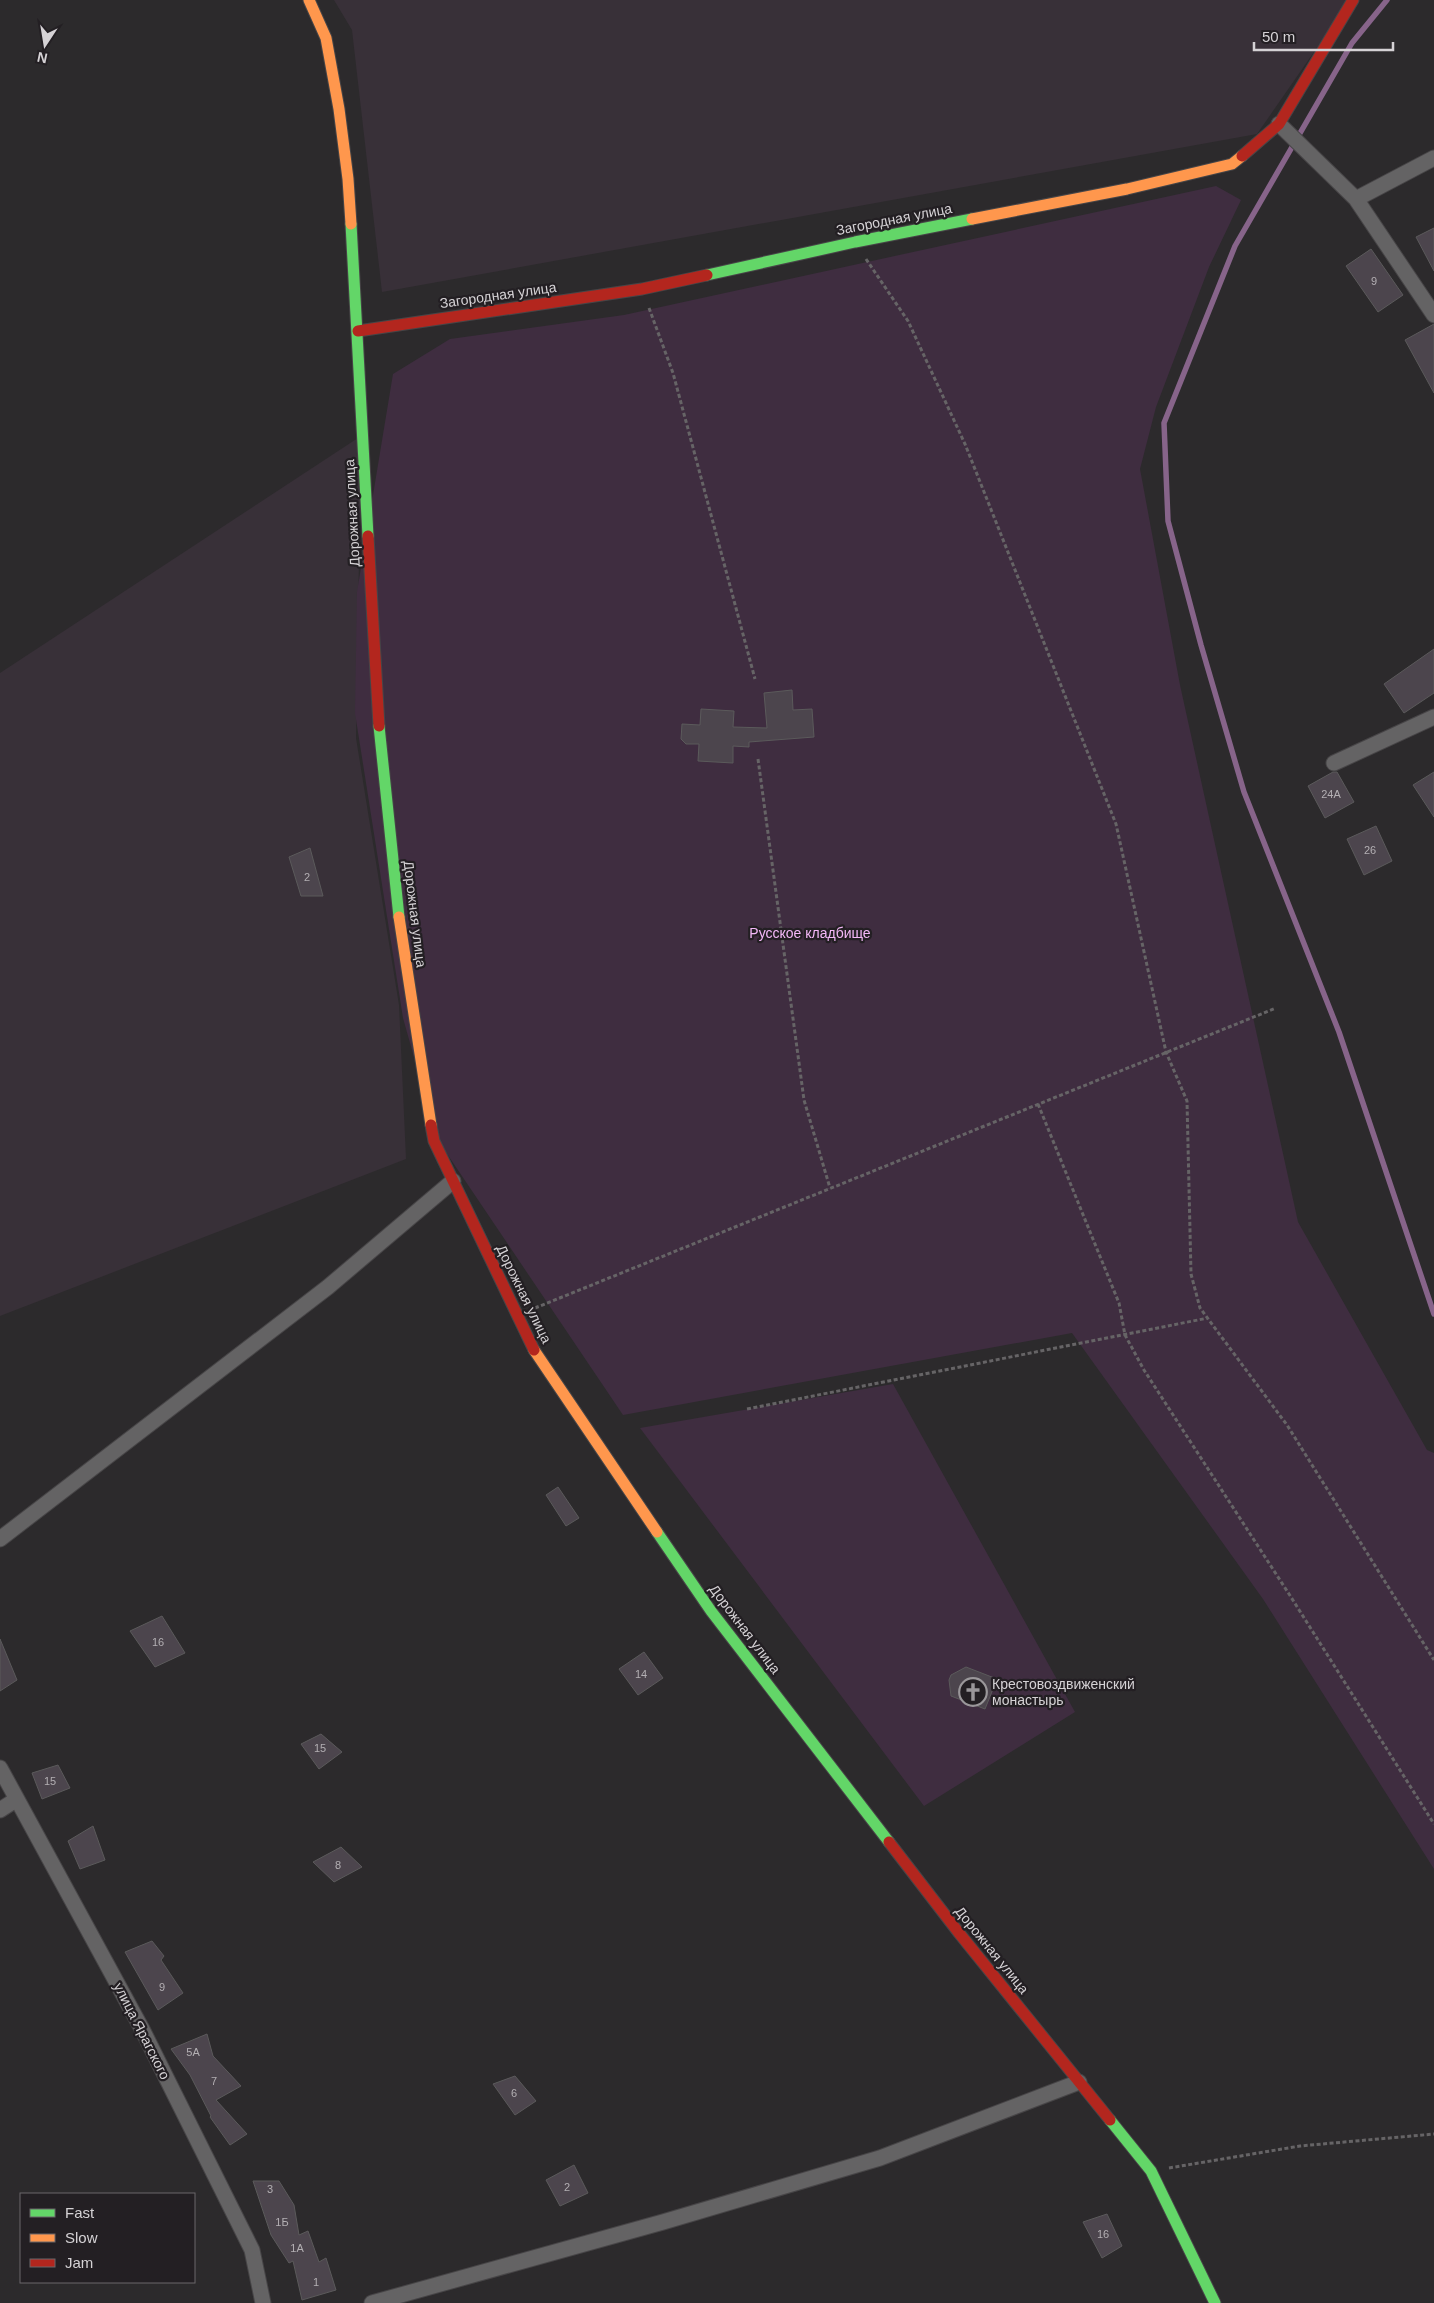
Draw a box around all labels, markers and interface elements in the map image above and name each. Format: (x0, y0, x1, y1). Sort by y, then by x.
north arrow (20, 20, 70, 70)
scale bar (1254, 20, 1393, 52)
text: 50 m (1262, 28, 1295, 45)
text: N (36, 49, 49, 67)
street label: Загородная улица (835, 200, 954, 238)
house number: 9 (1371, 275, 1377, 287)
street label: Загородная улица (439, 279, 558, 311)
street label: Дорожная улица (341, 459, 363, 567)
house number: 24А (1321, 788, 1341, 800)
house number: 26 (1364, 844, 1376, 856)
street label: Дорожная улица (400, 860, 430, 969)
house number: 2 (304, 871, 310, 883)
park label: Русское кладбище (749, 925, 871, 941)
street label: Дорожная улица (493, 1242, 555, 1346)
street label: Дорожная улица (706, 1581, 784, 1677)
house number: 16 (152, 1636, 164, 1648)
house number: 14 (635, 1668, 647, 1680)
place label: Крестовоздвиженский монастырь (992, 1676, 1135, 1708)
church icon: Крестовоздвиженский монастырь (958, 1677, 988, 1707)
house number: 15 (314, 1742, 326, 1754)
house number: 15 (44, 1775, 56, 1787)
house number: 8 (335, 1859, 341, 1871)
street label: Дорожная улица (952, 1903, 1032, 1997)
street label: улица Ярагского (111, 1980, 173, 2082)
house number: 9 (159, 1981, 165, 1993)
house number: 5А (186, 2046, 200, 2058)
house number: 7 (211, 2075, 217, 2087)
house number: 6 (511, 2087, 517, 2099)
house number: 2 (564, 2181, 570, 2193)
house number: 3 (267, 2183, 273, 2195)
legend (20, 2193, 195, 2283)
text: Fast (65, 2204, 95, 2221)
house number: 1Б (275, 2216, 289, 2228)
house number: 16 (1097, 2228, 1109, 2240)
text: Slow (65, 2229, 98, 2246)
house number: 1А (290, 2242, 304, 2254)
text: Jam (65, 2254, 93, 2271)
house number: 1 (313, 2276, 319, 2288)

